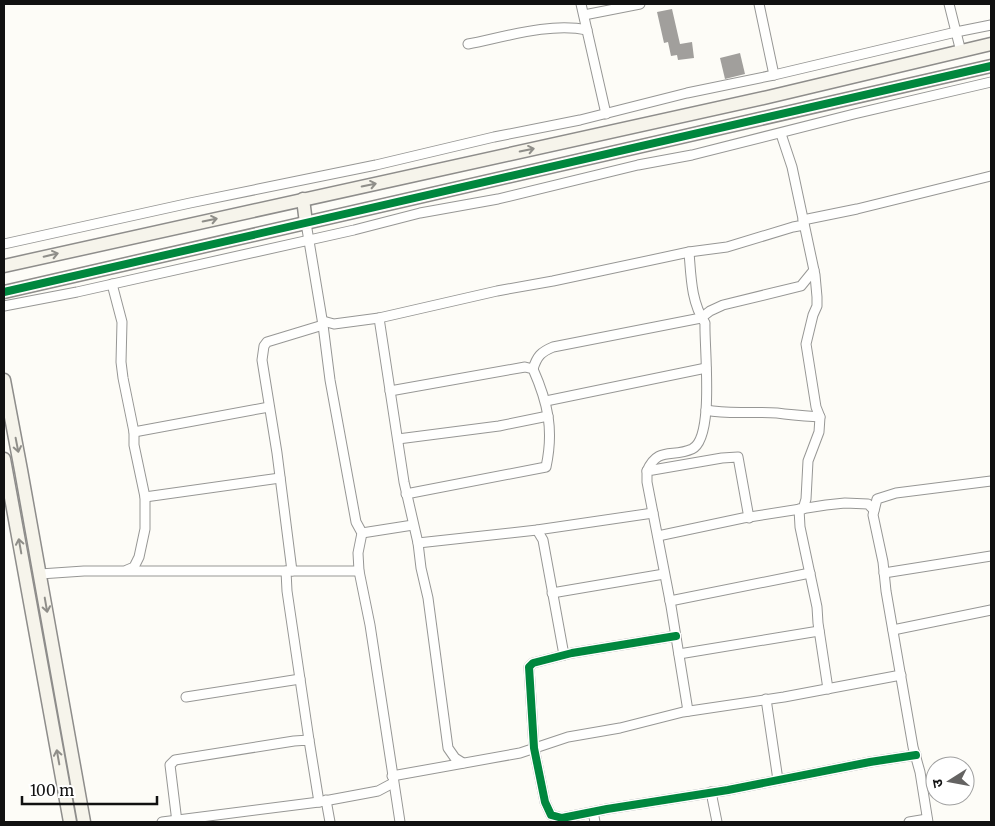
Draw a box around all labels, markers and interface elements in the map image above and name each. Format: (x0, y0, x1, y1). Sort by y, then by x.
one-way arrow (519, 145, 535, 154)
one-way arrow (360, 180, 376, 189)
one-way arrow (201, 214, 217, 224)
one-way arrow (43, 250, 59, 259)
one-way arrow (12, 437, 22, 453)
one-way arrow (14, 538, 24, 554)
one-way arrow (41, 597, 51, 613)
one-way arrow (53, 749, 63, 765)
north arrow (925, 756, 975, 806)
scale bar (22, 774, 158, 806)
text: उ (927, 777, 947, 789)
text: 100 m (30, 781, 74, 800)

